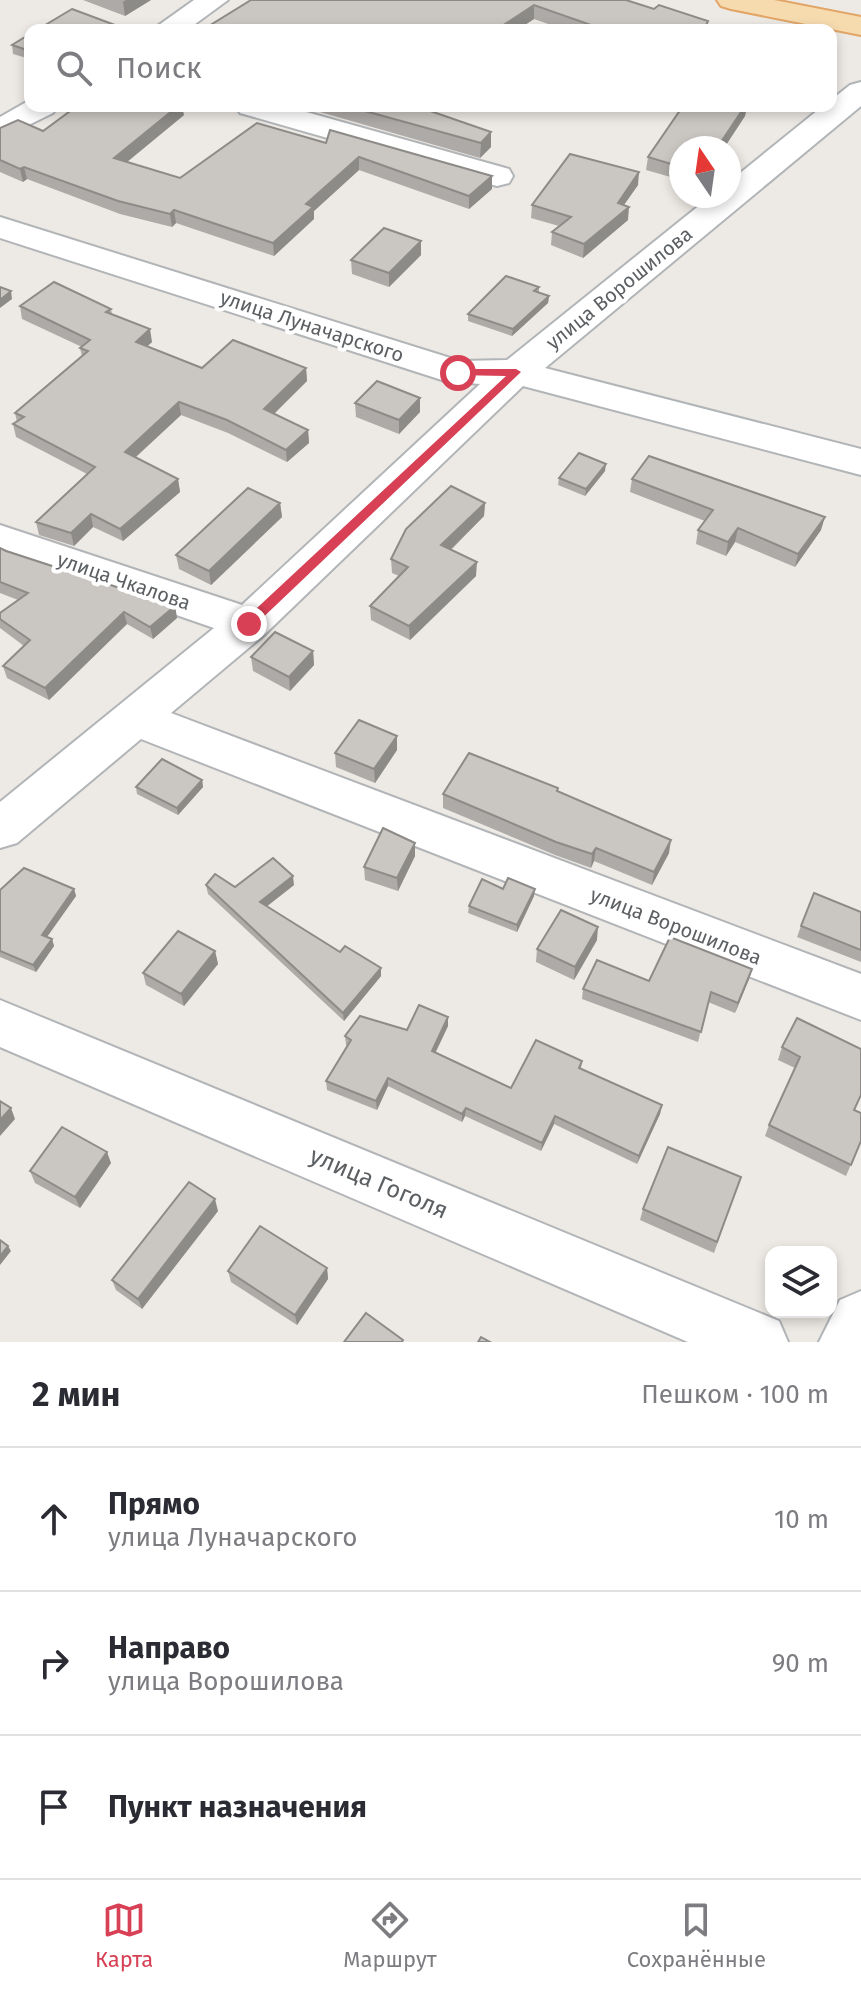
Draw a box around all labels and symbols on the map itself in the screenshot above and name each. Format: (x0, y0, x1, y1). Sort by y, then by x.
north arrow (669, 136, 741, 208)
street label: улица Ворошилова (541, 222, 697, 354)
street label: улица Луначарского (217, 285, 407, 367)
route start (440, 355, 476, 391)
street label: улица Чкалова (54, 547, 194, 615)
route end (231, 606, 267, 642)
street label: улица Ворошилова (587, 882, 765, 970)
street label: улица Гоголя (306, 1141, 452, 1225)

